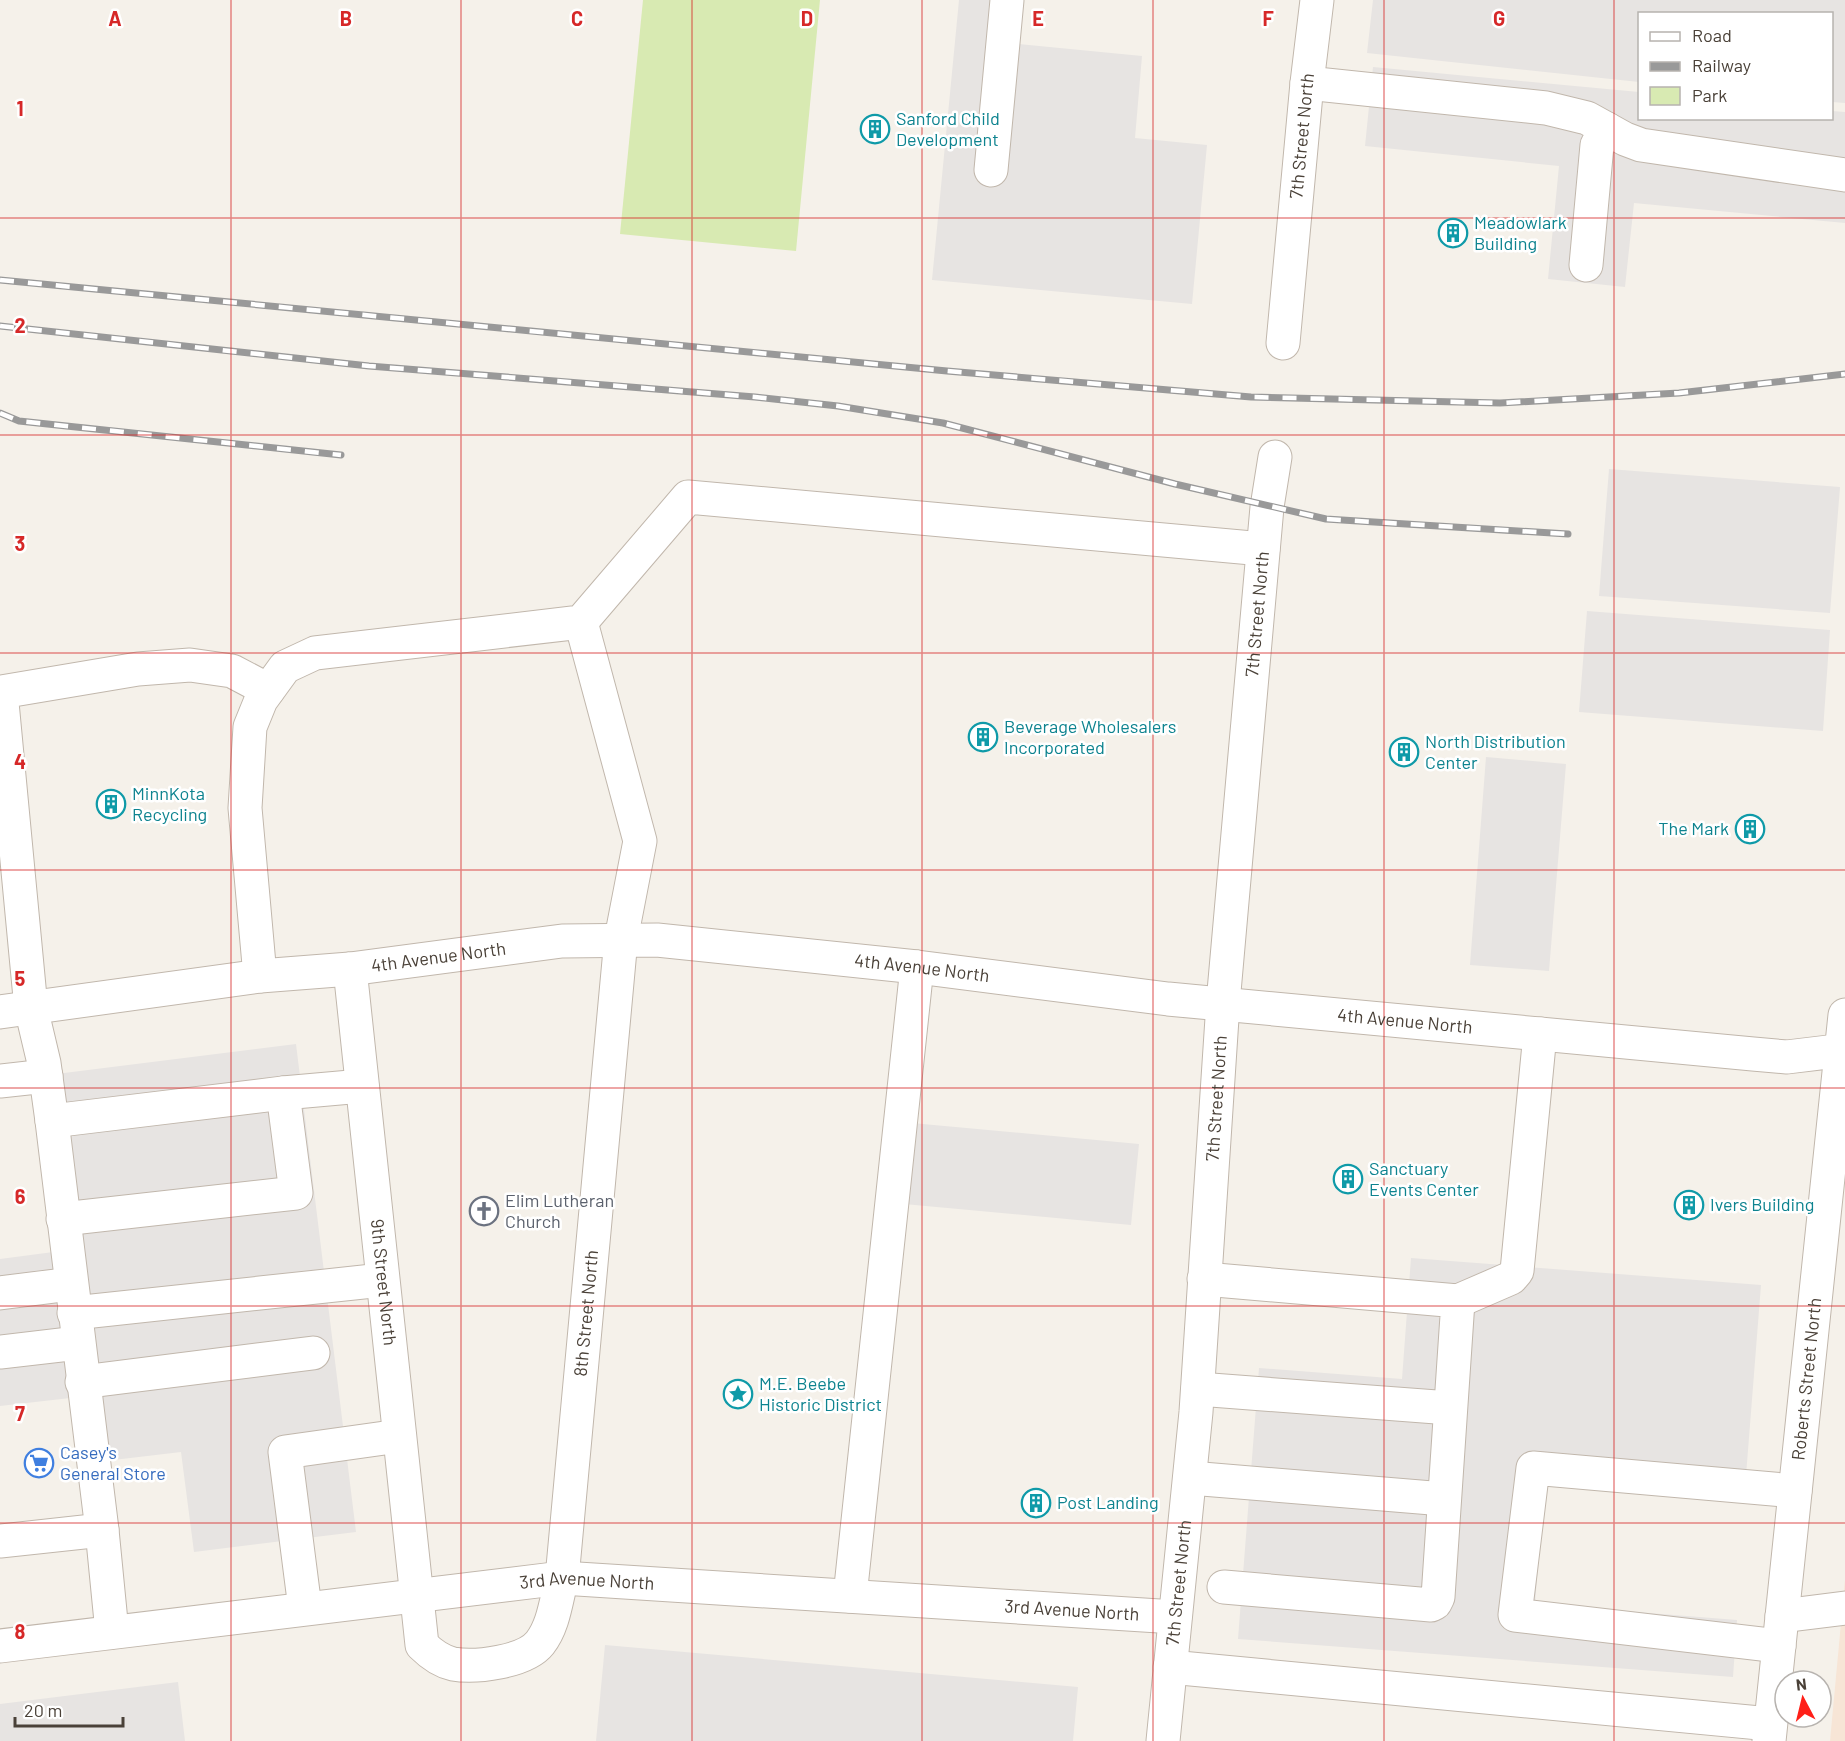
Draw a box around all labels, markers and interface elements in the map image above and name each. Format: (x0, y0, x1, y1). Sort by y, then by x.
text: A (108, 6, 122, 30)
text: B (340, 6, 352, 30)
text: C (571, 6, 583, 30)
text: D (801, 6, 813, 30)
text: E (1032, 6, 1044, 30)
text: F (1262, 6, 1274, 30)
text: G (1493, 6, 1505, 30)
legend (1638, 12, 1833, 120)
text: Road (1692, 24, 1732, 46)
text: Railway (1692, 54, 1751, 76)
street label: 7th Street North (1284, 72, 1318, 200)
text: Park (1692, 84, 1727, 106)
text: 1 (16, 96, 24, 120)
place label: Sanford Child Development (896, 107, 1000, 150)
building icon: Sanford Child Development (859, 113, 891, 145)
place label: Meadowlark Building (1474, 211, 1567, 254)
building icon: Meadowlark Building (1437, 217, 1469, 249)
text: 2 (14, 313, 26, 337)
text: 3 (15, 531, 25, 555)
street label: 7th Street North (1240, 550, 1273, 678)
place label: Beverage Wholesalers Incorporated (1004, 715, 1177, 758)
building icon: Beverage Wholesalers Incorporated (967, 721, 999, 753)
place label: North Distribution Center (1425, 730, 1566, 773)
building icon: North Distribution Center (1388, 736, 1420, 768)
text: 4 (14, 749, 26, 773)
place label: MinnKota Recycling (132, 782, 207, 825)
building icon: MinnKota Recycling (95, 788, 127, 820)
building icon: The Mark (1734, 813, 1766, 845)
place label: The Mark (1658, 817, 1729, 839)
street label: 4th Avenue North (370, 937, 507, 976)
street label: 4th Avenue North (853, 949, 991, 986)
text: 5 (15, 966, 26, 990)
street label: 4th Avenue North (1336, 1003, 1474, 1038)
street label: 7th Street North (1201, 1035, 1231, 1162)
place label: Sanctuary Events Center (1369, 1157, 1479, 1200)
building icon: Sanctuary Events Center (1332, 1163, 1364, 1195)
text: 6 (15, 1184, 26, 1208)
place label: Elim Lutheran Church (505, 1189, 614, 1232)
building icon: Ivers Building (1673, 1189, 1705, 1221)
place label: Ivers Building (1710, 1193, 1814, 1215)
church icon: Elim Lutheran Church (468, 1195, 500, 1227)
street label: 9th Street North (367, 1218, 402, 1346)
street label: 8th Street North (569, 1249, 602, 1377)
street label: Roberts Street North (1786, 1296, 1825, 1461)
place label: M.E. Beebe Historic District (759, 1372, 882, 1415)
place icon: M.E. Beebe Historic District (722, 1378, 754, 1410)
text: 7 (15, 1401, 25, 1425)
place label: Casey's General Store (60, 1441, 166, 1484)
supermarket icon: Casey's General Store (23, 1447, 55, 1479)
building icon: Post Landing (1020, 1487, 1052, 1519)
place label: Post Landing (1057, 1491, 1159, 1513)
street label: 7th Street North (1161, 1519, 1195, 1647)
street label: 3rd Avenue North (518, 1566, 655, 1594)
street label: 3rd Avenue North (1004, 1594, 1140, 1625)
text: 8 (15, 1619, 26, 1643)
north arrow (1773, 1669, 1833, 1729)
text: N (1795, 1674, 1808, 1694)
scale bar (15, 1690, 123, 1728)
text: 20 m (24, 1699, 62, 1721)

